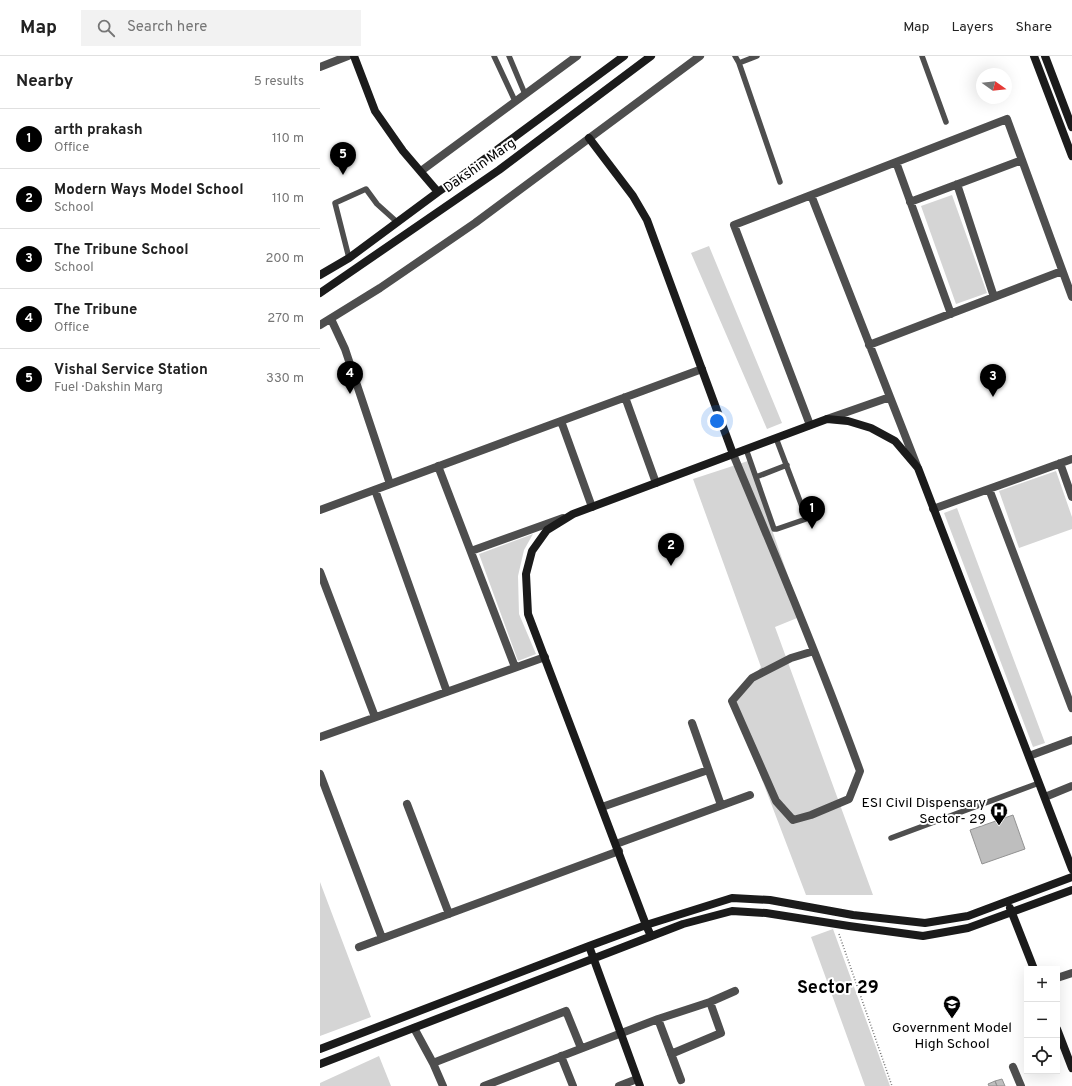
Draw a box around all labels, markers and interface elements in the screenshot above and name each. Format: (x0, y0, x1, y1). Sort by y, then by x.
search box (81, 10, 361, 46)
text: Map (20, 16, 57, 40)
icon: search (95, 17, 117, 39)
text: Search here (127, 18, 207, 37)
text: Map (903, 19, 929, 36)
text: Layers (951, 19, 993, 36)
text: Share (1015, 19, 1052, 36)
north arrow (976, 68, 1012, 104)
text: Nearby (16, 71, 73, 93)
text: 5 results (254, 74, 304, 90)
text: arth prakash (54, 121, 143, 140)
text: 1 (26, 131, 32, 147)
text: 110 m (272, 131, 304, 147)
street label: Dakshin Marg (441, 135, 519, 197)
text: Office (54, 140, 89, 156)
pin: 5 (330, 142, 356, 175)
text: Modern Ways Model School (54, 181, 244, 200)
text: 2 (25, 191, 33, 207)
text: 110 m (272, 191, 304, 207)
text: School (54, 200, 94, 216)
text: The Tribune School (54, 241, 189, 260)
text: 3 (25, 251, 33, 267)
text: 200 m (265, 251, 304, 267)
text: School (54, 260, 94, 276)
text: The Tribune (54, 301, 137, 320)
text: 4 (25, 311, 33, 327)
text: 270 m (267, 311, 304, 327)
text: Office (54, 320, 89, 336)
text: Vishal Service Station (54, 361, 208, 380)
pin: 4 (337, 361, 363, 394)
pin: 3 (980, 364, 1006, 397)
text: 5 (25, 371, 33, 387)
text: 330 m (266, 371, 304, 387)
text: Fuel · Dakshin Marg (54, 380, 163, 396)
your location (707, 411, 727, 431)
pin: 1 (799, 496, 825, 529)
pin: 2 (658, 533, 684, 566)
place label: ESI Civil Dispensary Sector- 29 (862, 795, 986, 828)
hospital icon: ESI Civil Dispensary Sector- 29 (989, 801, 1009, 826)
map controls (1024, 966, 1060, 1074)
button: + (1024, 966, 1060, 1002)
district label: Sector 29 (797, 977, 879, 1000)
school or university icon: Government Model High School (942, 994, 962, 1019)
button: − (1024, 1002, 1060, 1038)
place label: Government Model High School (892, 1020, 1012, 1053)
button: locate (1024, 1038, 1060, 1074)

